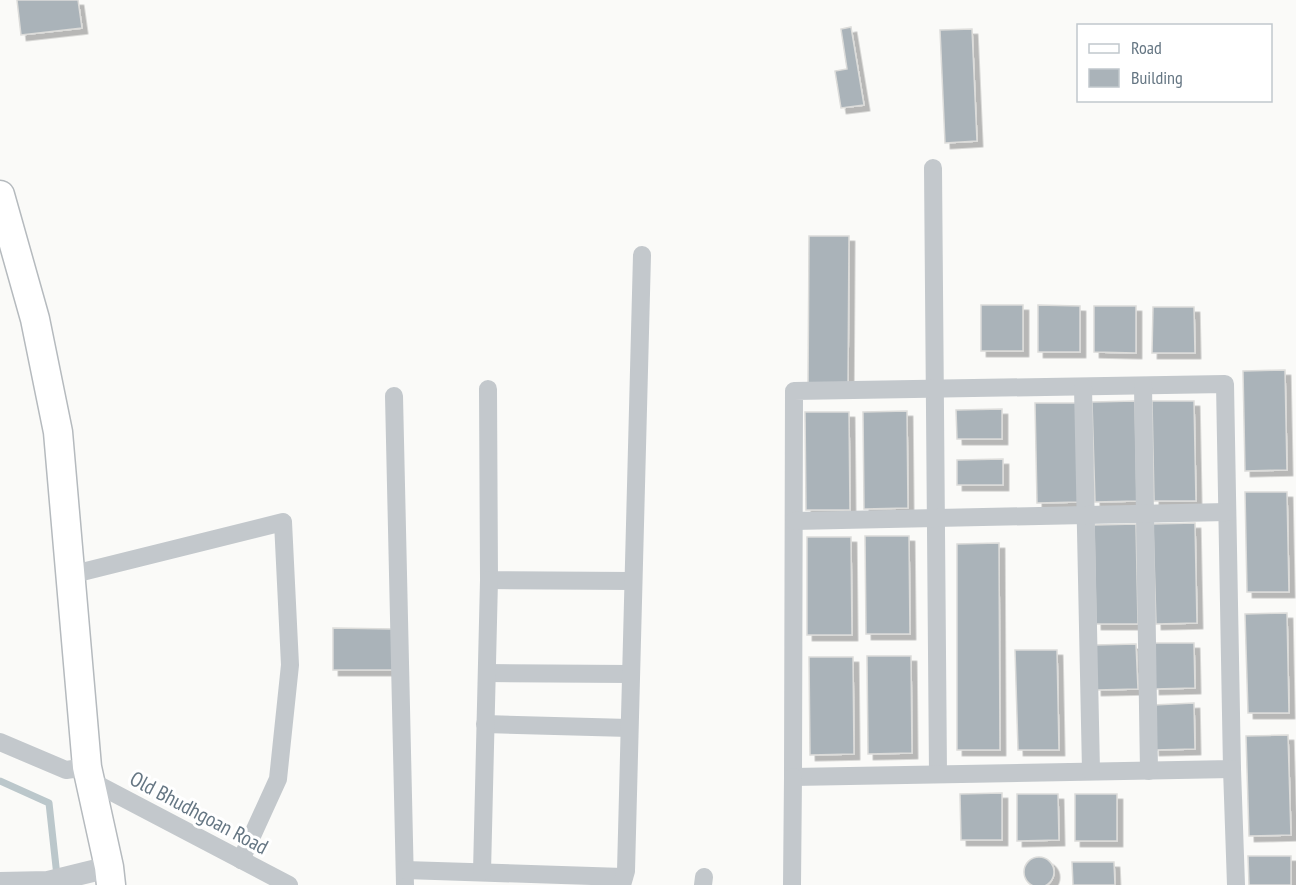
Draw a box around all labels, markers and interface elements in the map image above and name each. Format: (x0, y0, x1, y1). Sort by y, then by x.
legend (1077, 24, 1272, 102)
text: Road (1131, 36, 1162, 59)
text: Building (1131, 66, 1183, 89)
street label: Old Bhudhgoan Road (126, 765, 273, 860)

